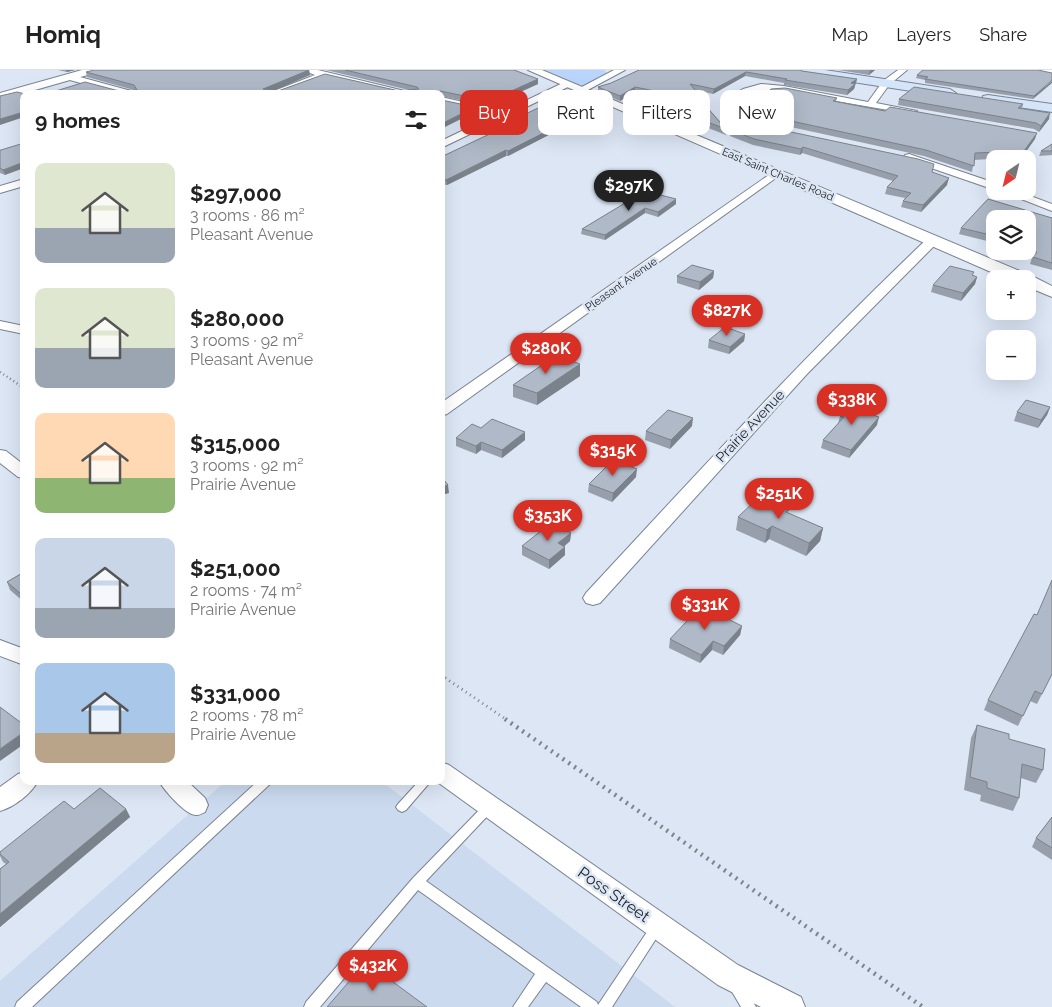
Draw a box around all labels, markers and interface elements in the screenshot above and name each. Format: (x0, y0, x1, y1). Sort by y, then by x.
text: Homiq (25, 20, 101, 49)
text: Map (832, 24, 868, 45)
text: Layers (896, 24, 951, 45)
text: Share (979, 24, 1027, 45)
chip: Buy (460, 90, 528, 135)
chip: Rent (538, 90, 613, 135)
chip: Filters (623, 90, 710, 135)
chip: New (720, 90, 794, 135)
icon: filters (402, 106, 430, 134)
text: 9 homes (35, 108, 120, 133)
street label: East Saint Charles Road (720, 145, 836, 204)
north arrow (986, 150, 1036, 200)
map controls (986, 150, 1036, 380)
pin: $297K (594, 170, 664, 212)
text: $297K (605, 176, 653, 195)
text: $297,000 (190, 181, 282, 206)
icon: home (75, 183, 135, 243)
text: 3 rooms · 86 m² (190, 206, 305, 225)
button: layers (986, 210, 1036, 260)
text: Pleasant Avenue (190, 225, 313, 244)
street label: Pleasant Avenue (583, 254, 660, 314)
button: + (986, 270, 1036, 320)
pin: $827K (692, 294, 762, 337)
text: $827K (703, 301, 751, 320)
text: $280,000 (190, 306, 284, 331)
icon: home (75, 308, 135, 368)
button: − (986, 330, 1036, 380)
text: 3 rooms · 92 m² (190, 331, 303, 350)
pin: $280K (511, 332, 581, 375)
text: $280K (521, 339, 571, 358)
text: Pleasant Avenue (190, 350, 313, 369)
pin: $338K (817, 384, 887, 426)
street label: Prairie Avenue (713, 387, 787, 465)
text: $338K (828, 390, 876, 409)
text: $315,000 (190, 431, 280, 456)
icon: home (75, 433, 135, 493)
pin: $315K (578, 434, 648, 477)
text: $315K (590, 441, 636, 460)
text: 3 rooms · 92 m² (190, 456, 303, 475)
text: Prairie Avenue (190, 475, 296, 494)
pin: $251K (744, 478, 814, 520)
text: $251K (756, 484, 802, 503)
pin: $353K (513, 500, 583, 542)
text: $353K (524, 506, 572, 525)
text: $251,000 (190, 556, 281, 581)
icon: home (75, 558, 135, 618)
text: 2 rooms · 74 m² (190, 581, 302, 600)
pin: $331K (670, 588, 740, 631)
text: $331K (682, 595, 728, 614)
text: Prairie Avenue (190, 600, 296, 619)
text: $331,000 (190, 681, 281, 706)
icon: home (75, 683, 135, 743)
text: 2 rooms · 78 m² (190, 706, 303, 725)
text: Prairie Avenue (190, 725, 296, 744)
street label: Poss Street (574, 863, 654, 926)
pin: $432K (338, 950, 408, 992)
text: $432K (349, 956, 397, 975)

